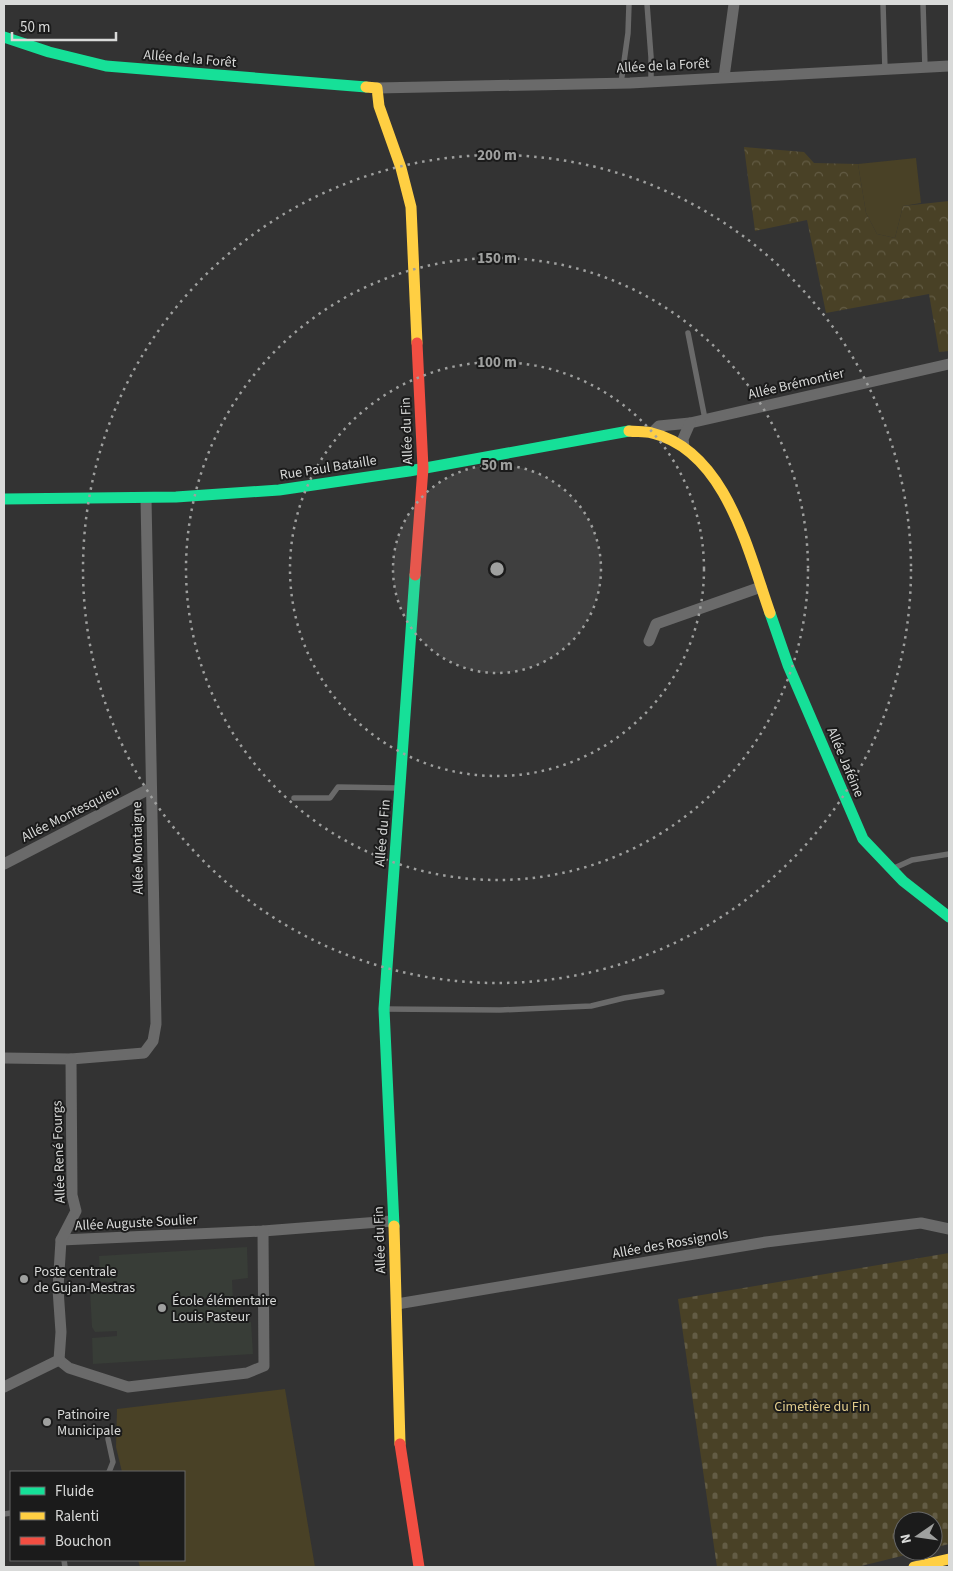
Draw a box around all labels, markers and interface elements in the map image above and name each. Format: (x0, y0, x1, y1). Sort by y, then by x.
scale bar (12, 10, 116, 42)
text: 50 m (20, 17, 50, 38)
street label: Allée de la Forêt (143, 45, 237, 73)
street label: Allée de la Forêt (616, 54, 710, 78)
text: 200 m (477, 145, 517, 166)
text: 150 m (477, 248, 517, 269)
text: 100 m (477, 352, 517, 373)
street label: Allée Brémontier (746, 363, 846, 405)
street label: Allée du Fin (396, 397, 418, 465)
street label: Rue Paul Bataille (278, 450, 378, 486)
text: 50 m (481, 455, 513, 476)
centre of rings (488, 560, 506, 578)
street label: Allée Jaféine (821, 724, 869, 800)
street label: Allée Montesquieu (18, 781, 123, 847)
street label: Allée du Fin (370, 799, 396, 868)
street label: Allée Montaigne (127, 801, 149, 895)
street label: Allée René Fourgs (47, 1100, 71, 1204)
street label: Allée du Fin (369, 1206, 391, 1274)
street label: Allée Auguste Soulier (74, 1210, 198, 1236)
street label: Allée des Rossignols (611, 1224, 730, 1264)
place label: Poste centrale de Gujan-Mestras (34, 1262, 135, 1298)
marker: Poste centrale de Gujan-Mestras (18, 1273, 30, 1285)
place label: École élémentaire Louis Pasteur (172, 1291, 277, 1327)
marker: École élémentaire Louis Pasteur (156, 1302, 168, 1314)
park label: Cimetière du Fin (774, 1397, 870, 1417)
place label: Patinoire Municipale (57, 1405, 121, 1441)
marker: Patinoire Municipale (41, 1416, 53, 1428)
legend (10, 1471, 185, 1561)
text: Fluide (55, 1481, 94, 1502)
text: Ralenti (55, 1506, 99, 1527)
north arrow (893, 1511, 943, 1561)
text: Bouchon (55, 1531, 111, 1552)
text: N (896, 1532, 917, 1545)

